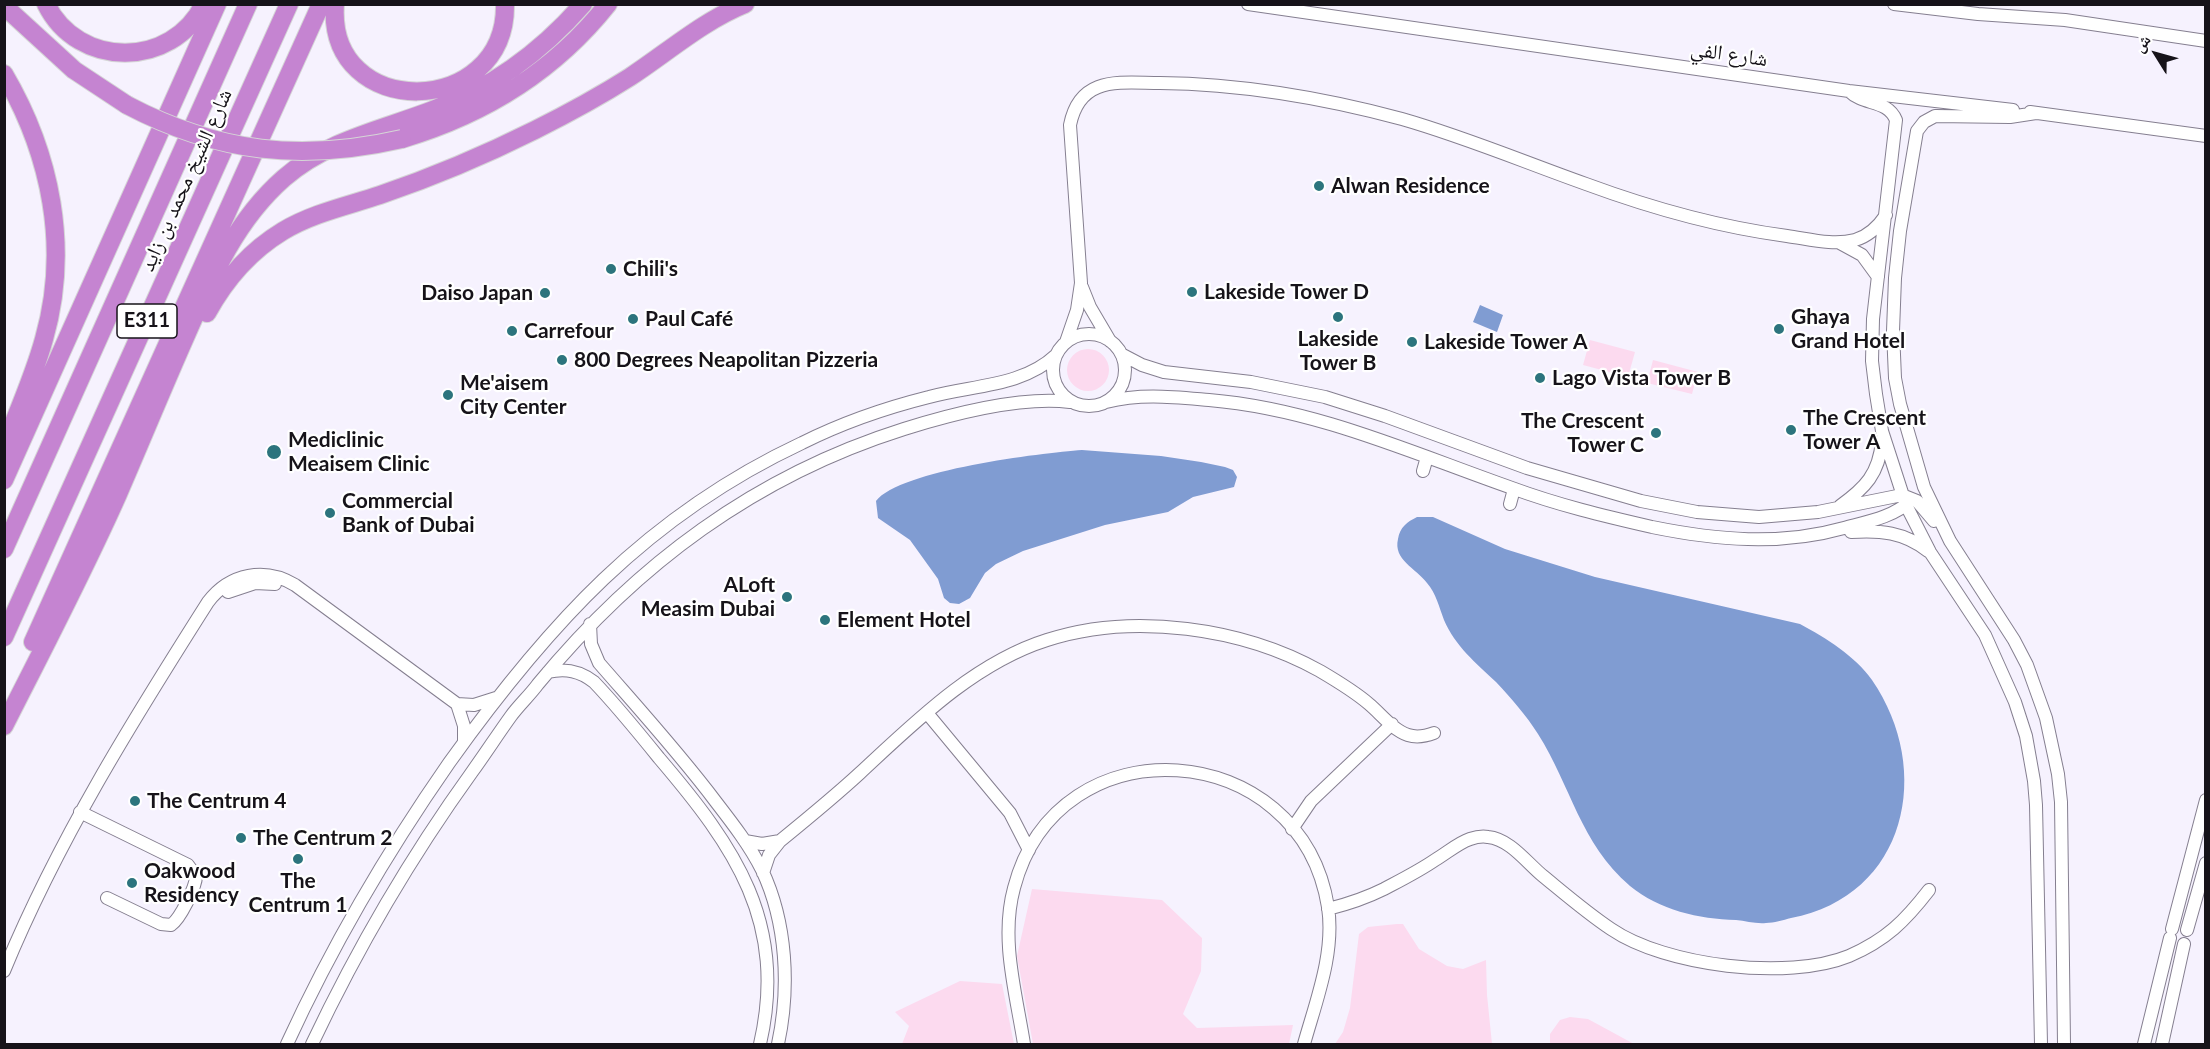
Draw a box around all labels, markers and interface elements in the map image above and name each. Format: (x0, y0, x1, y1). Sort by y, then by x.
north arrow (2126, 24, 2186, 84)
text: ش (2129, 30, 2154, 55)
street label: شارع الفي (1689, 36, 1769, 72)
street label: شارع الشيخ محمد بن زايد (134, 85, 238, 275)
place label: Alwan Residence (1331, 173, 1490, 199)
marker: Alwan Residence (1312, 179, 1326, 193)
place label: Chili's (623, 256, 678, 282)
marker: Chili's (604, 262, 618, 276)
place label: Lakeside Tower D (1204, 279, 1369, 305)
place label: Daiso Japan (421, 280, 533, 306)
marker: Lakeside Tower D (1185, 285, 1199, 299)
marker: Daiso Japan (538, 286, 552, 300)
road number: E311 (117, 304, 177, 338)
place label: Ghaya Grand Hotel (1791, 304, 1905, 354)
place label: Paul Café (645, 306, 733, 332)
marker: Lakeside Tower B (1331, 310, 1345, 324)
marker: Paul Café (626, 312, 640, 326)
place label: Carrefour (524, 318, 614, 344)
marker: Ghaya Grand Hotel (1772, 322, 1786, 336)
marker: Carrefour (505, 324, 519, 338)
place label: Lakeside Tower B (1297, 326, 1379, 376)
place label: Lakeside Tower A (1424, 329, 1588, 355)
marker: Lakeside Tower A (1405, 335, 1419, 349)
place label: 800 Degrees Neapolitan Pizzeria (574, 347, 878, 373)
marker: 800 Degrees Neapolitan Pizzeria (555, 353, 569, 367)
place label: Lago Vista Tower B (1552, 365, 1731, 391)
place label: Me'aisem City Center (460, 370, 567, 420)
marker: Lago Vista Tower B (1533, 371, 1547, 385)
marker: Me'aisem City Center (441, 388, 455, 402)
place label: The Crescent Tower A (1803, 405, 1926, 455)
place label: The Crescent Tower C (1521, 408, 1644, 458)
marker: The Crescent Tower A (1784, 423, 1798, 437)
marker: The Crescent Tower C (1649, 426, 1663, 440)
place label: Mediclinic Meaisem Clinic (288, 427, 430, 477)
marker: Mediclinic Meaisem Clinic (265, 443, 283, 461)
place label: Commercial Bank of Dubai (342, 488, 474, 538)
marker: Commercial Bank of Dubai (323, 506, 337, 520)
place label: ALoft Measim Dubai (641, 572, 775, 622)
marker: ALoft Measim Dubai (780, 590, 794, 604)
place label: Element Hotel (837, 607, 971, 633)
marker: Element Hotel (818, 613, 832, 627)
place label: The Centrum 4 (147, 788, 287, 814)
marker: The Centrum 4 (128, 794, 142, 808)
place label: The Centrum 2 (253, 825, 393, 851)
marker: The Centrum 2 (234, 831, 248, 845)
marker: The Centrum 1 (291, 852, 305, 866)
place label: Oakwood Residency (144, 858, 239, 908)
place label: The Centrum 1 (249, 868, 347, 918)
marker: Oakwood Residency (125, 876, 139, 890)

